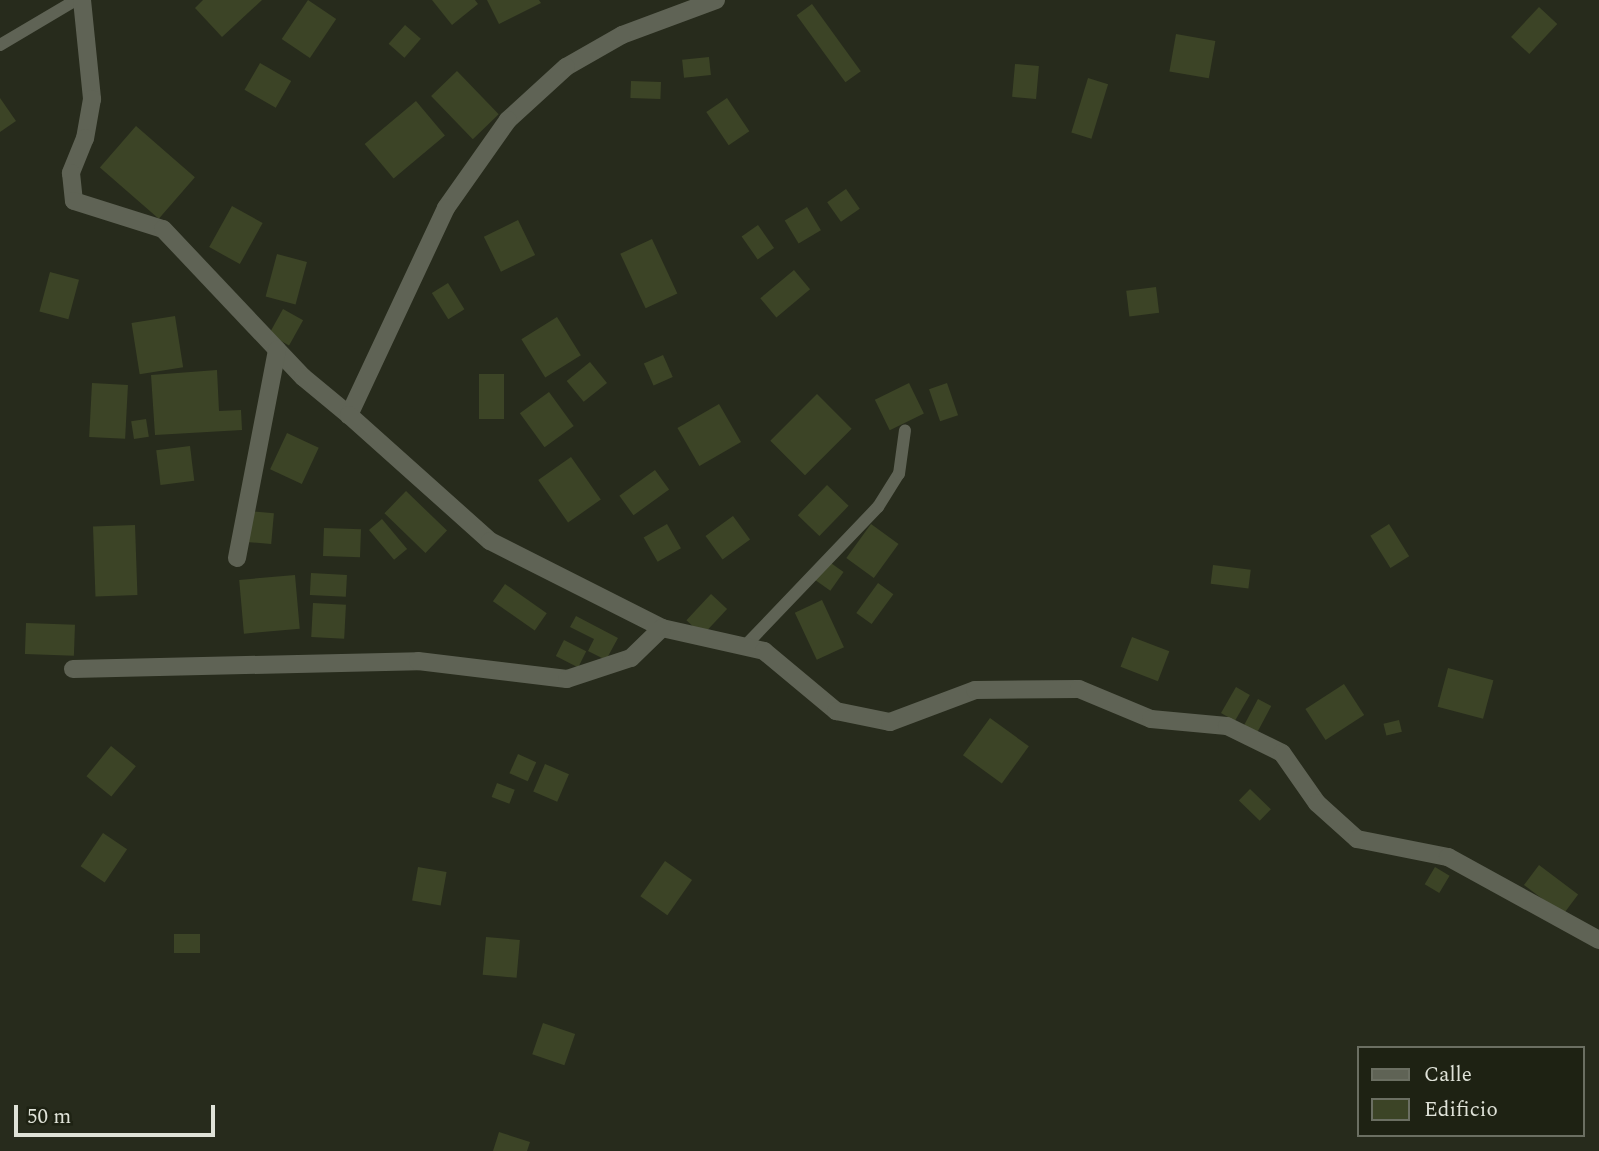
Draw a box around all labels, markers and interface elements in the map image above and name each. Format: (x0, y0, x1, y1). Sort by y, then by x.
legend (1358, 1046, 1585, 1137)
text: Calle (1424, 1059, 1472, 1091)
scale bar (18, 1092, 219, 1136)
text: Edificio (1424, 1094, 1498, 1126)
text: 50 m (27, 1101, 71, 1133)

